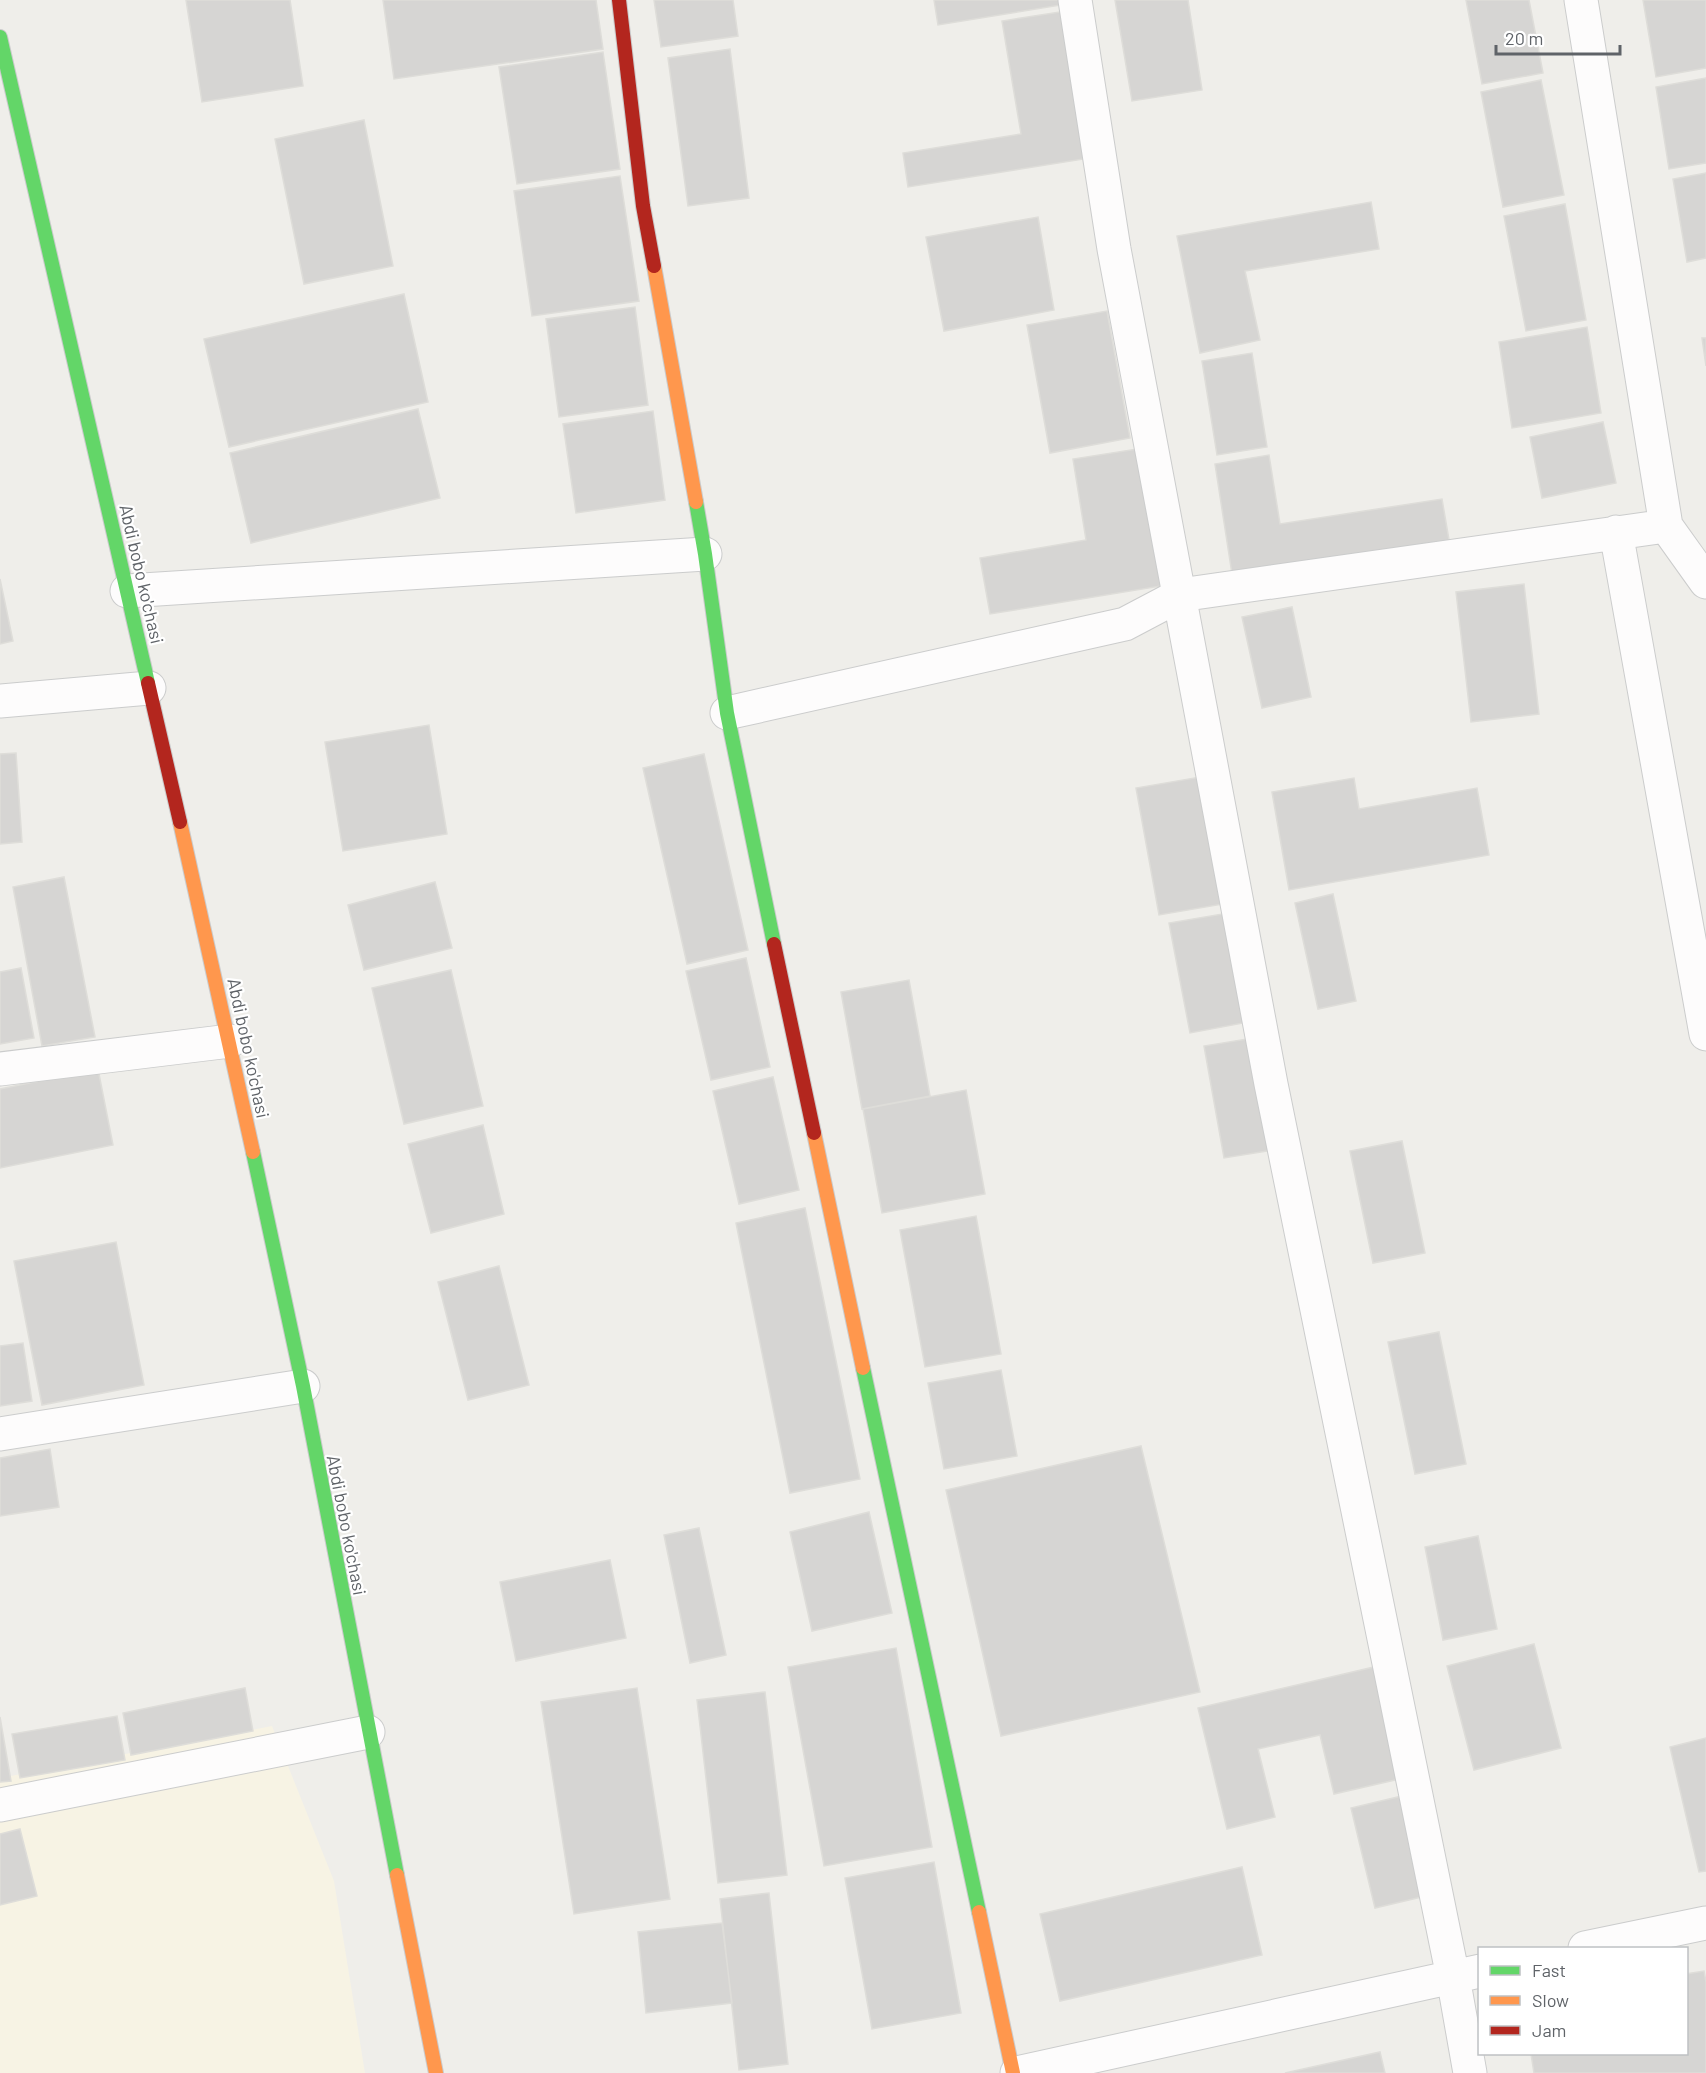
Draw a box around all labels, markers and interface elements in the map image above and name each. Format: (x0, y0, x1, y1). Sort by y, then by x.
scale bar (1496, 18, 1620, 56)
text: 20 m (1505, 27, 1543, 49)
street label: Abdi bobo ko'chasi (115, 502, 169, 646)
street label: Abdi bobo ko'chasi (223, 976, 275, 1120)
street label: Abdi bobo ko'chasi (323, 1453, 371, 1597)
legend (1478, 1947, 1688, 2055)
text: Fast (1532, 1959, 1566, 1981)
text: Slow (1532, 1989, 1569, 2011)
text: Jam (1532, 2019, 1566, 2041)

